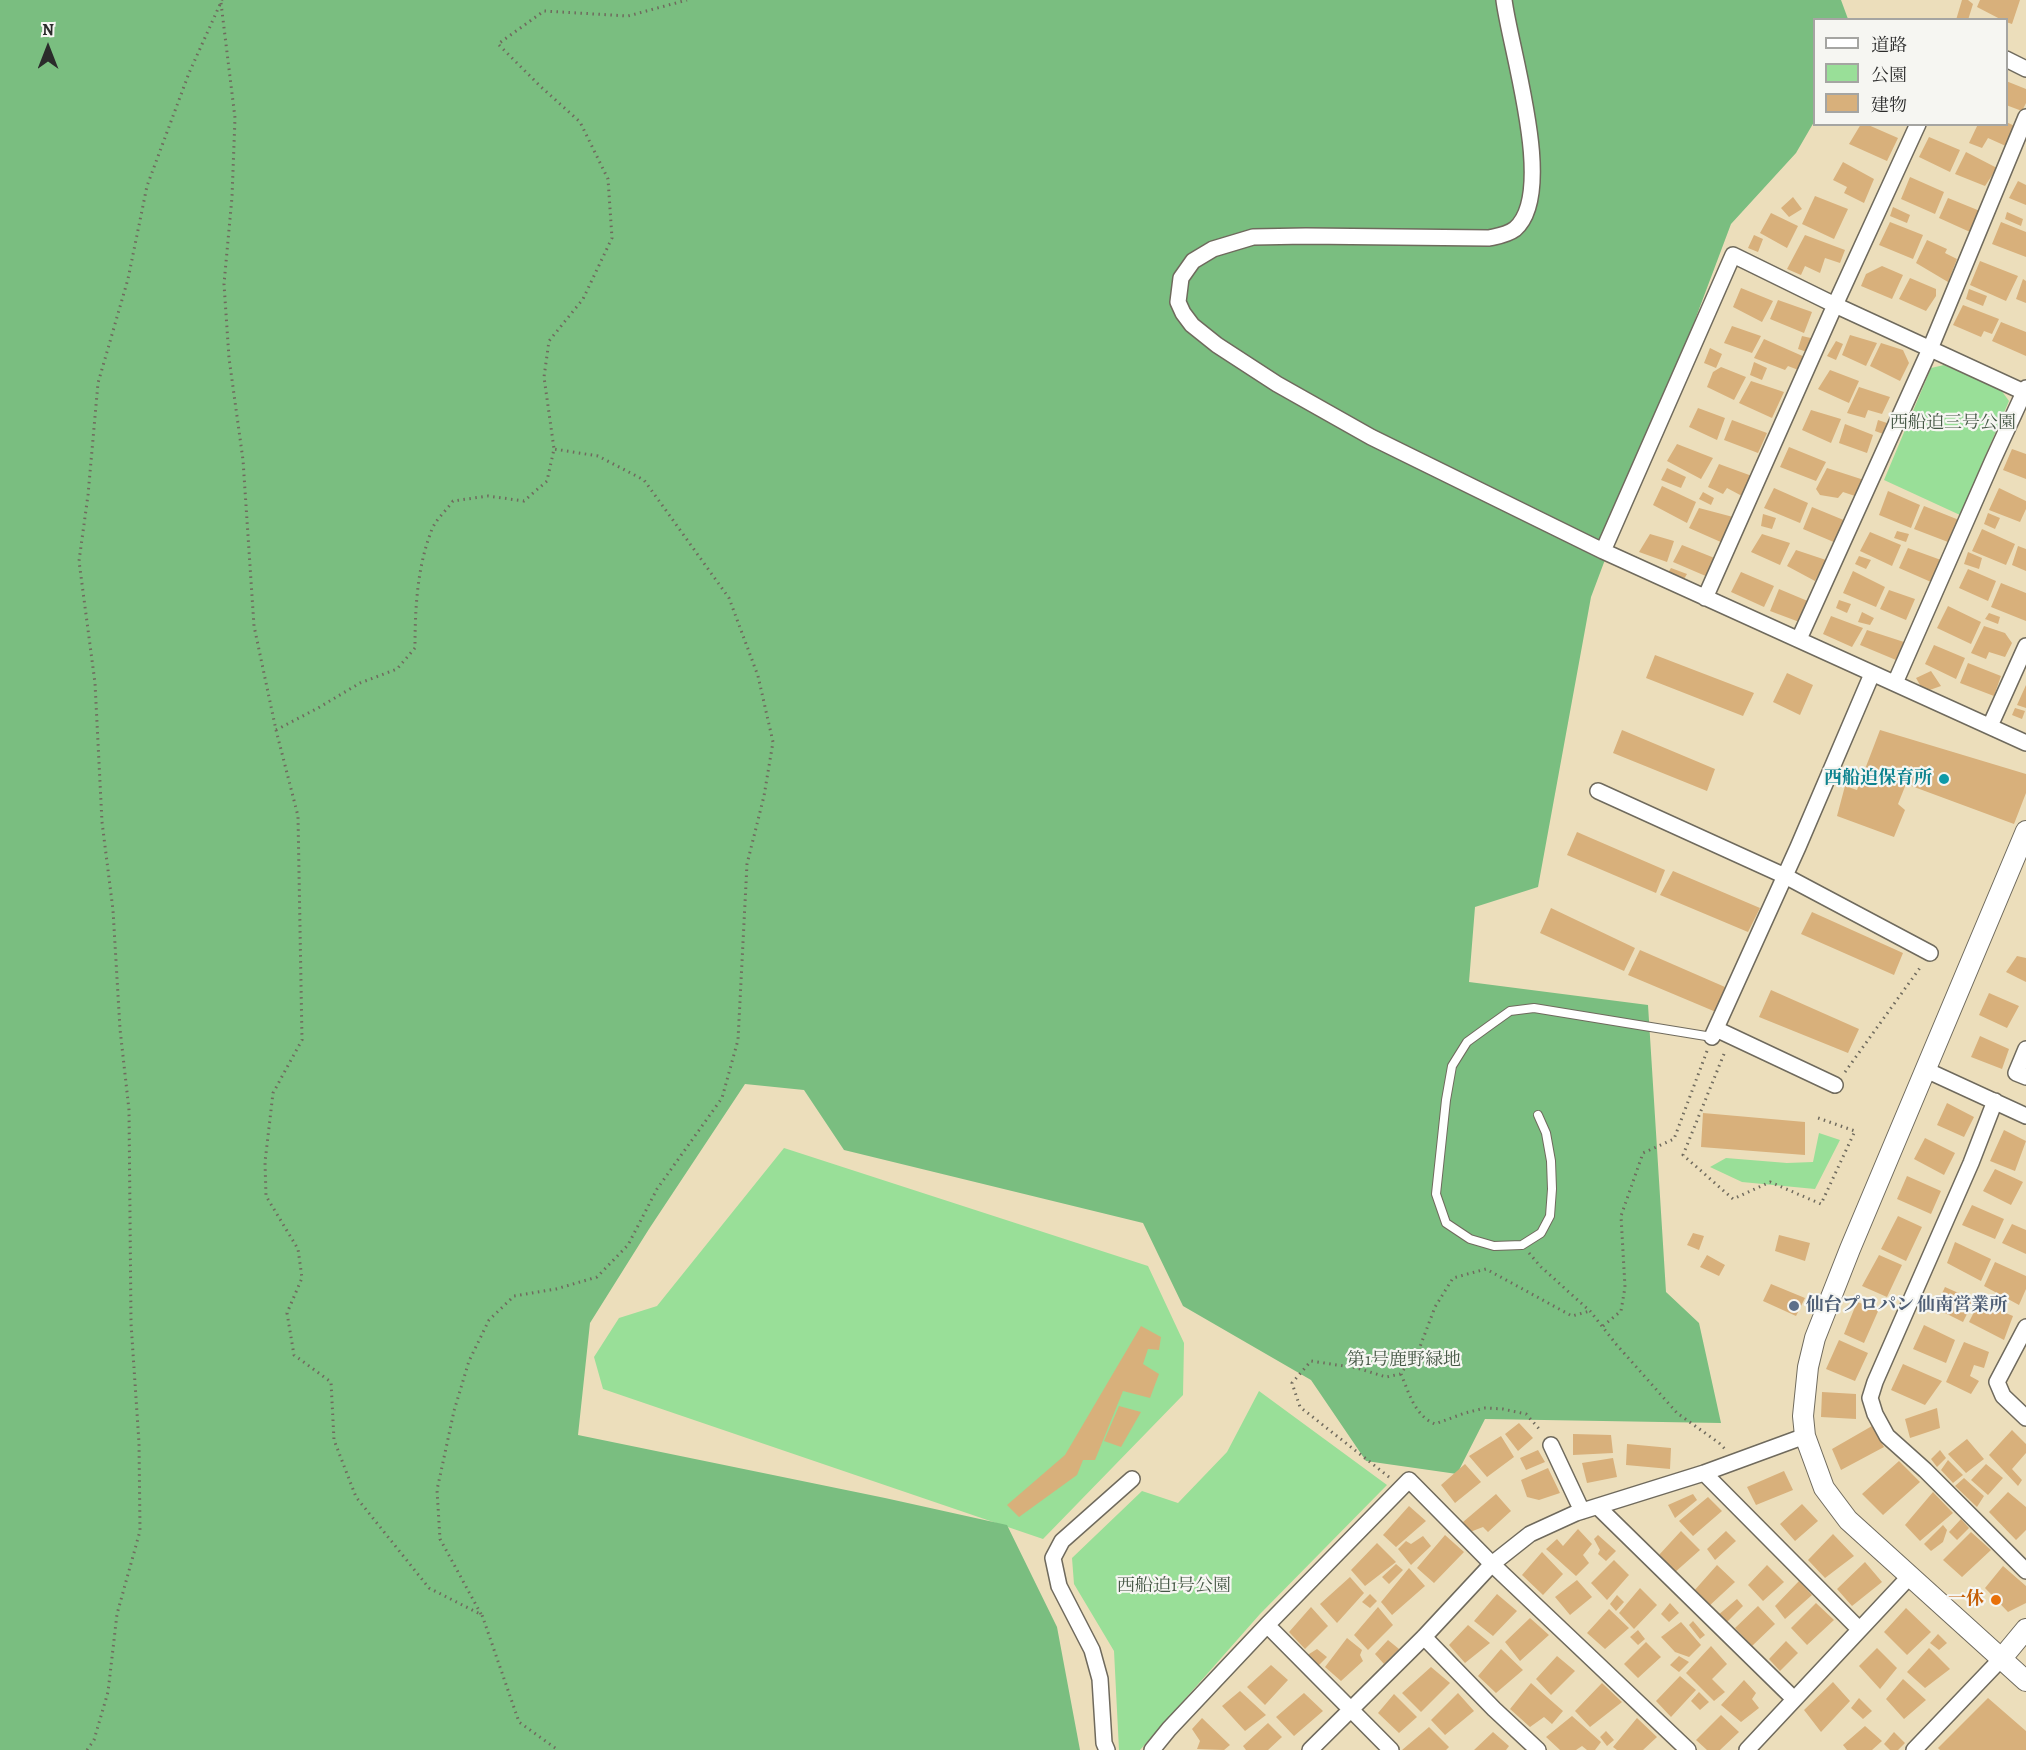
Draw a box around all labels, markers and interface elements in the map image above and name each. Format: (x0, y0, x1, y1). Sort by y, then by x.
north arrow (18, 18, 78, 78)
legend (1813, 18, 2008, 126)
text: N (42, 19, 54, 41)
text: 道路 (1871, 33, 1907, 57)
text: 公園 (1871, 63, 1907, 87)
text: 建物 (1871, 93, 1907, 117)
park label: 西船迫三号公園 (1890, 413, 2016, 435)
place label: 西船迫保育所 (1824, 768, 1932, 790)
marker: 西船迫保育所 (1937, 772, 1951, 786)
place label: 仙台プロパン 仙南営業所 (1806, 1295, 2007, 1317)
marker: 仙台プロパン 仙南営業所 (1787, 1299, 1801, 1313)
park label: 第1号鹿野緑地 (1347, 1350, 1461, 1372)
park label: 西船迫1号公園 (1117, 1576, 1231, 1598)
place label: 一休 (1948, 1589, 1984, 1611)
marker: 一休 (1989, 1593, 2003, 1607)

